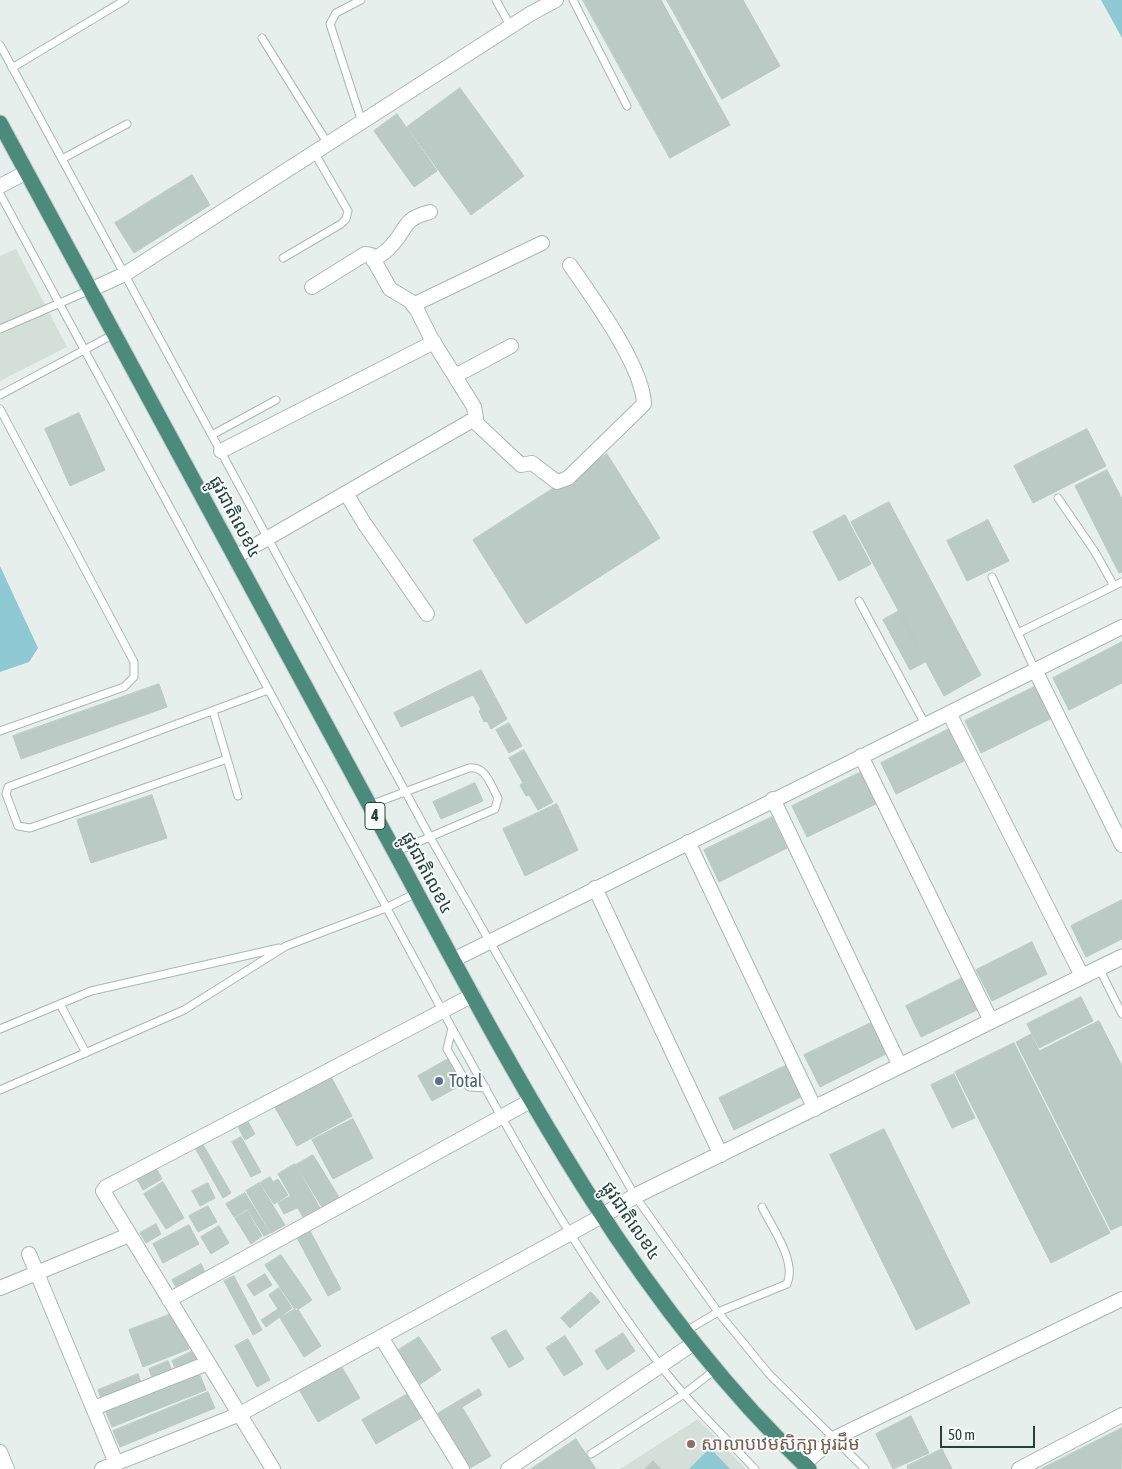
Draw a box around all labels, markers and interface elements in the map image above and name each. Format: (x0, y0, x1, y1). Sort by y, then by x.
street label: ផ្លូវជាតិលេខ៤ (204, 472, 266, 562)
road number: 4 (365, 802, 385, 829)
street label: ផ្លូវជាតិលេខ៤ (396, 828, 458, 918)
place label: Total (449, 1070, 483, 1092)
marker: Total (433, 1075, 445, 1087)
street label: ផ្លូវជាតិលេខ៤ (597, 1178, 665, 1264)
scale bar (942, 1416, 1037, 1448)
text: 50 m (948, 1426, 975, 1443)
place label: សាលាបឋមសិក្សា អូរដឹម (701, 1433, 860, 1455)
marker: សាលាបឋមសិក្សា អូរដឹម (685, 1438, 697, 1450)

